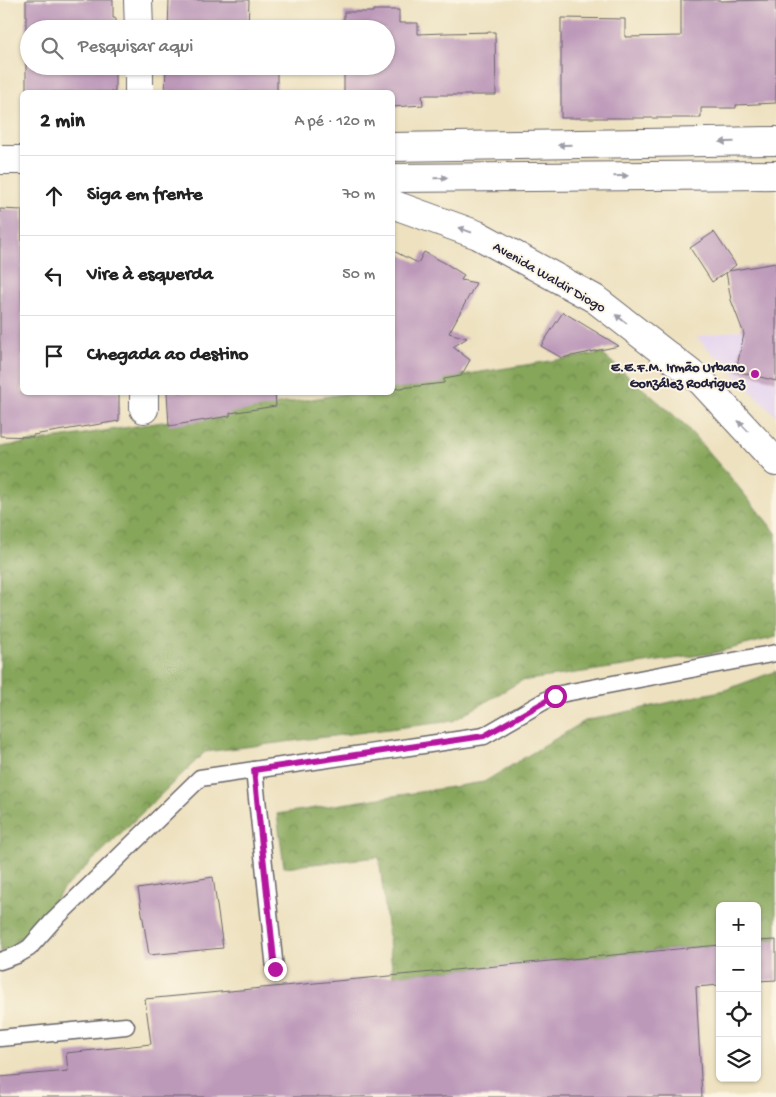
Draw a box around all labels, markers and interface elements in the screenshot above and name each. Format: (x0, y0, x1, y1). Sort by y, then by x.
search box (20, 20, 395, 75)
icon: search (38, 34, 66, 62)
text: Pesquisar aqui (78, 36, 193, 59)
text: 2 min (40, 110, 85, 135)
text: A pé · 120 m (295, 113, 375, 132)
one-way arrow (719, 138, 735, 146)
one-way arrow (557, 141, 573, 149)
one-way arrow (613, 172, 629, 180)
one-way arrow (433, 174, 449, 182)
icon: ahead (40, 182, 68, 210)
text: Siga em frente (87, 184, 203, 207)
text: 70 m (342, 186, 375, 205)
one-way arrow (458, 226, 473, 233)
street label: Avenida Waldir Diogo (489, 239, 608, 317)
icon: left (40, 262, 68, 290)
text: Vire à esquerda (87, 264, 213, 287)
text: 50 m (342, 266, 375, 285)
one-way arrow (615, 314, 628, 325)
icon: arrive (40, 342, 68, 370)
text: Chegada ao destino (87, 344, 248, 367)
place label: E.E.F.M. Irmão Urbano González Rodriguez (611, 360, 746, 393)
marker: E.E.F.M. Irmão Urbano González Rodriguez (749, 368, 761, 380)
one-way arrow (737, 421, 749, 433)
route start (544, 685, 567, 708)
map controls (716, 902, 761, 1082)
button: + (716, 902, 761, 947)
button: − (716, 947, 761, 992)
route end (264, 958, 287, 981)
button: locate (716, 992, 761, 1037)
button: layers (716, 1037, 761, 1082)

